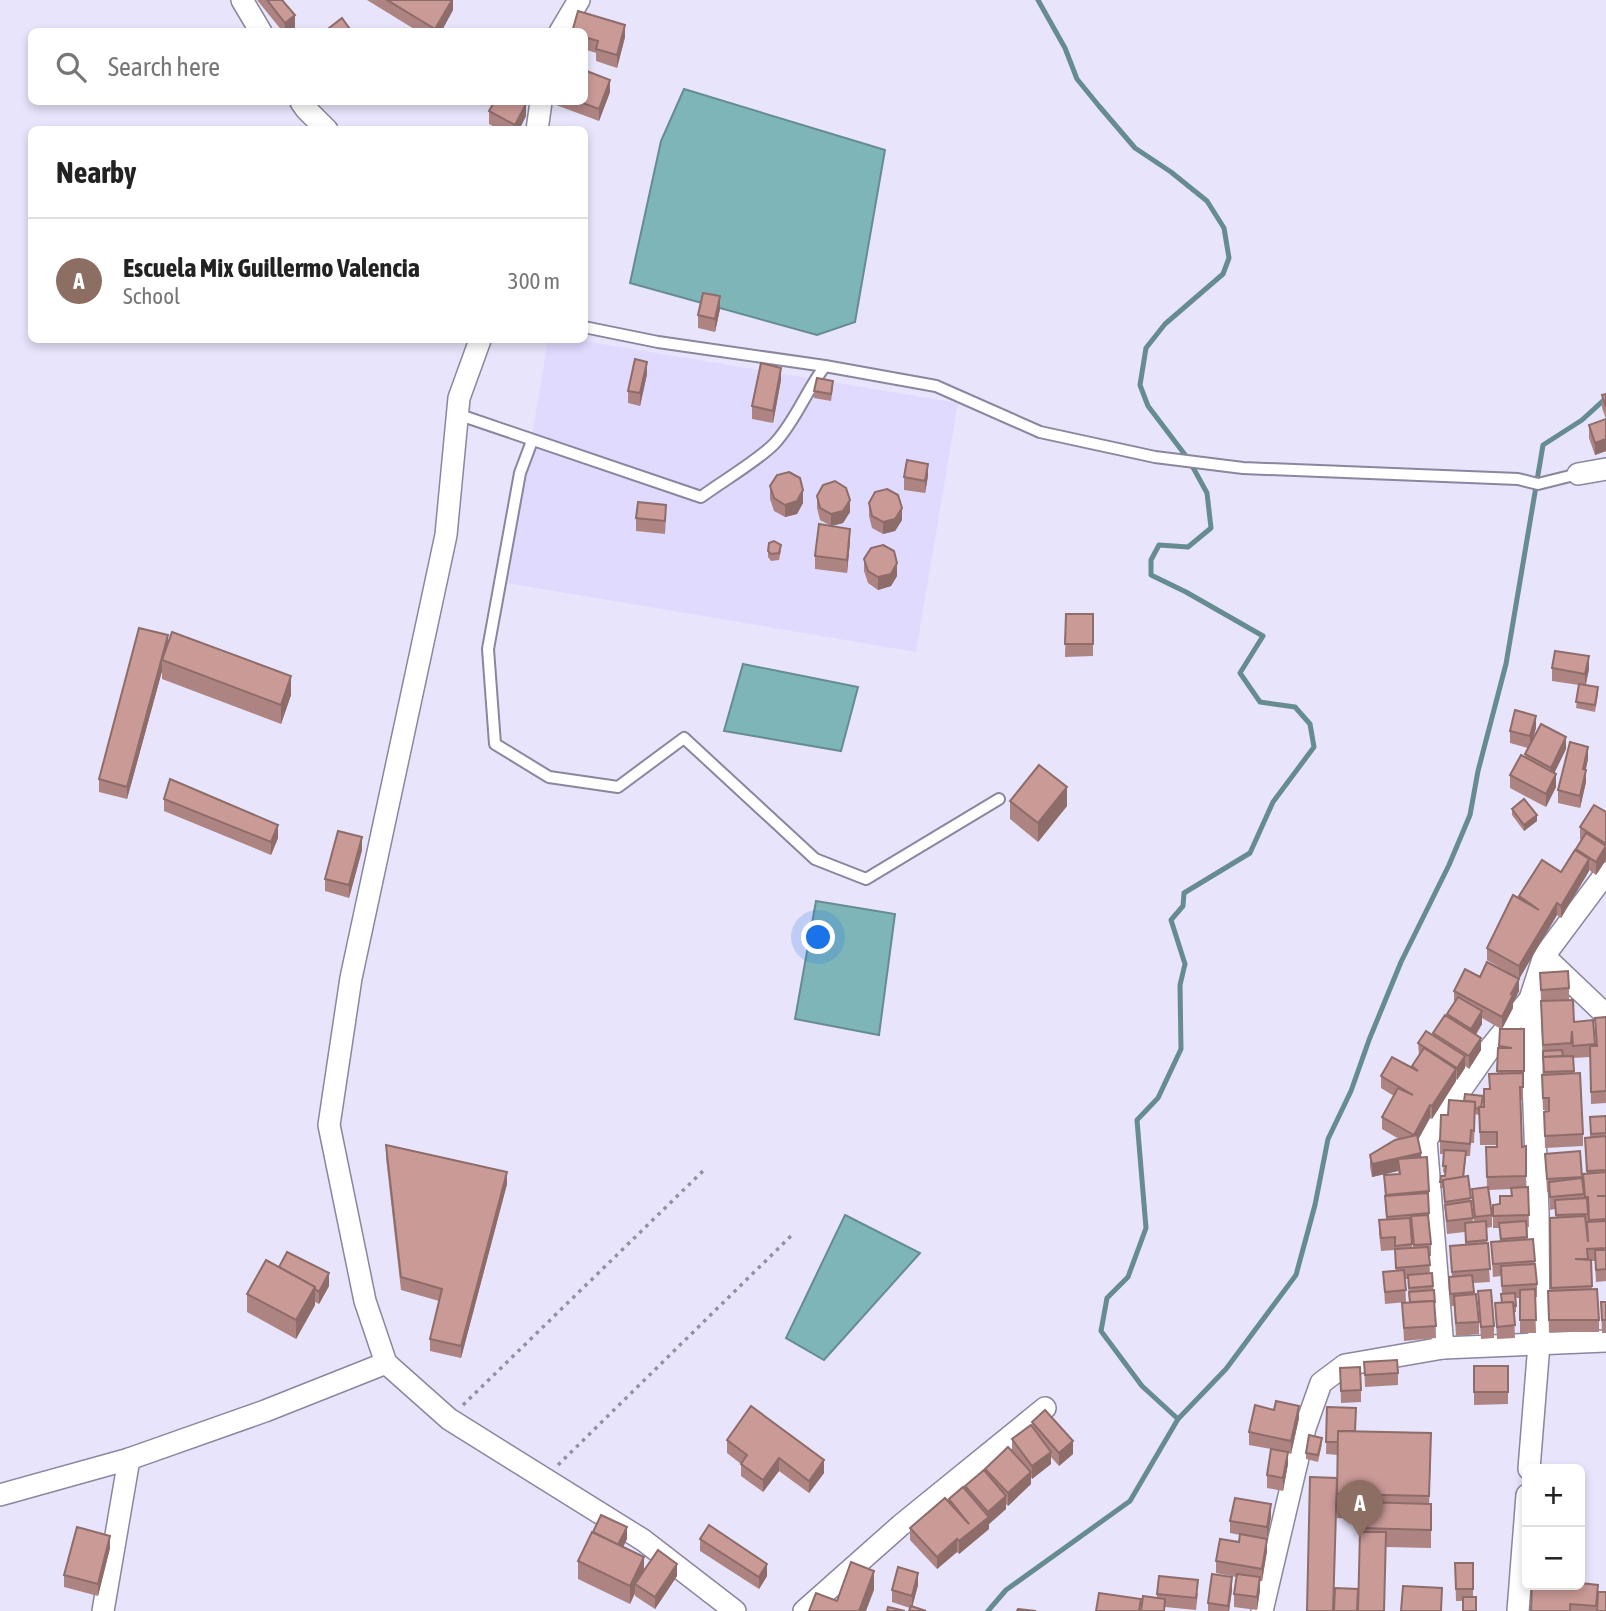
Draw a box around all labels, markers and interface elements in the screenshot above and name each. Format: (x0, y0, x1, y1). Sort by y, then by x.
search box (28, 28, 588, 105)
icon: search (52, 48, 90, 86)
text: Search here (108, 52, 220, 82)
text: Nearby (56, 155, 136, 189)
text: Escuela Mix Guillermo Valencia (123, 253, 420, 283)
text: A (73, 268, 85, 294)
text: 300 m (508, 268, 560, 294)
text: School (123, 283, 180, 309)
your location (801, 920, 835, 954)
map controls (1522, 1464, 1585, 1590)
button: + (1522, 1464, 1585, 1527)
pin: A (1337, 1480, 1383, 1538)
button: − (1522, 1527, 1585, 1590)

